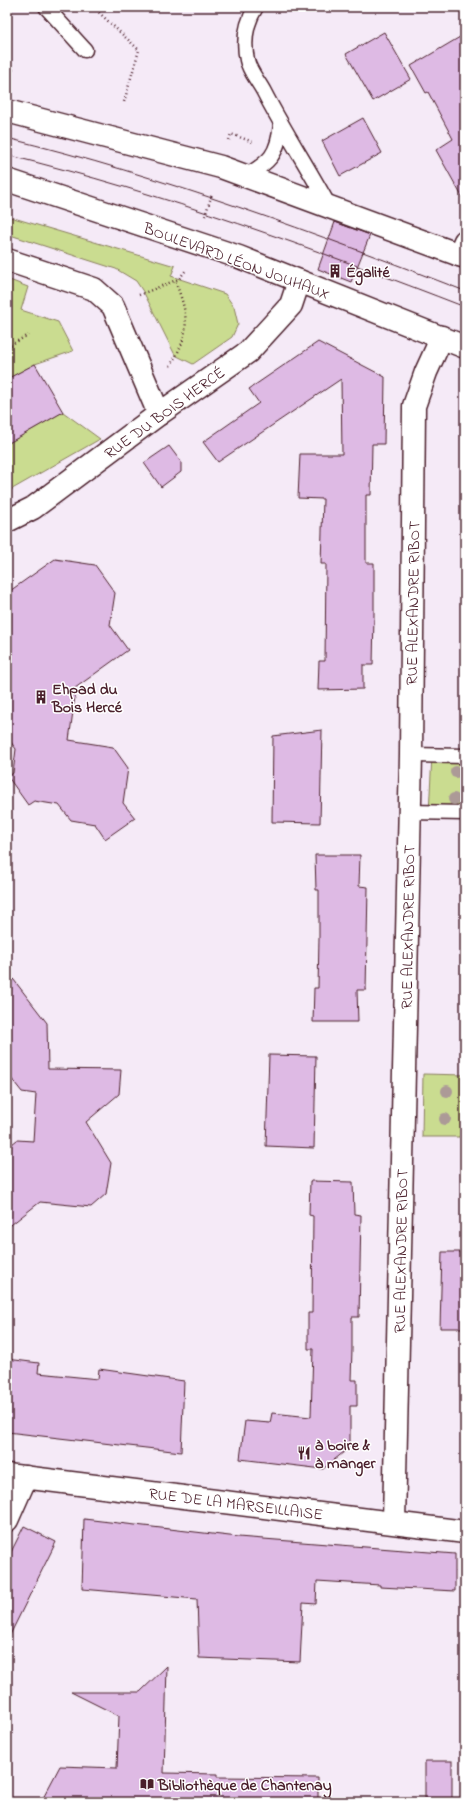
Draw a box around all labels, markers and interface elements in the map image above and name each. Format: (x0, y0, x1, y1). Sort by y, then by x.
street label: BOULEVARD LÉON JOUHAUX (139, 217, 333, 307)
place label: Égalité (346, 261, 390, 286)
building icon: Égalité (327, 263, 343, 279)
street label: RUE DU BOIS HERCÉ (100, 361, 231, 466)
street label: RUE ALEXANDRE RIBOT (401, 521, 427, 685)
place label: Ehpad du Bois Hercé (51, 678, 123, 720)
building icon: Ehpad du Bois Hercé (33, 689, 49, 705)
street label: RUE ALEXANDRE RIBOT (396, 845, 422, 1009)
street label: RUE ALEXANDRE RIBOT (389, 1169, 415, 1333)
place label: à boire & à manger (315, 1434, 376, 1477)
restaurant icon: à boire & à manger (296, 1445, 312, 1461)
street label: RUE DE LA MARSEILLAISE (147, 1482, 324, 1528)
place label: Bibliothèque de Chantenay (157, 1774, 332, 1799)
library icon: Bibliothèque de Chantenay (139, 1776, 155, 1792)

